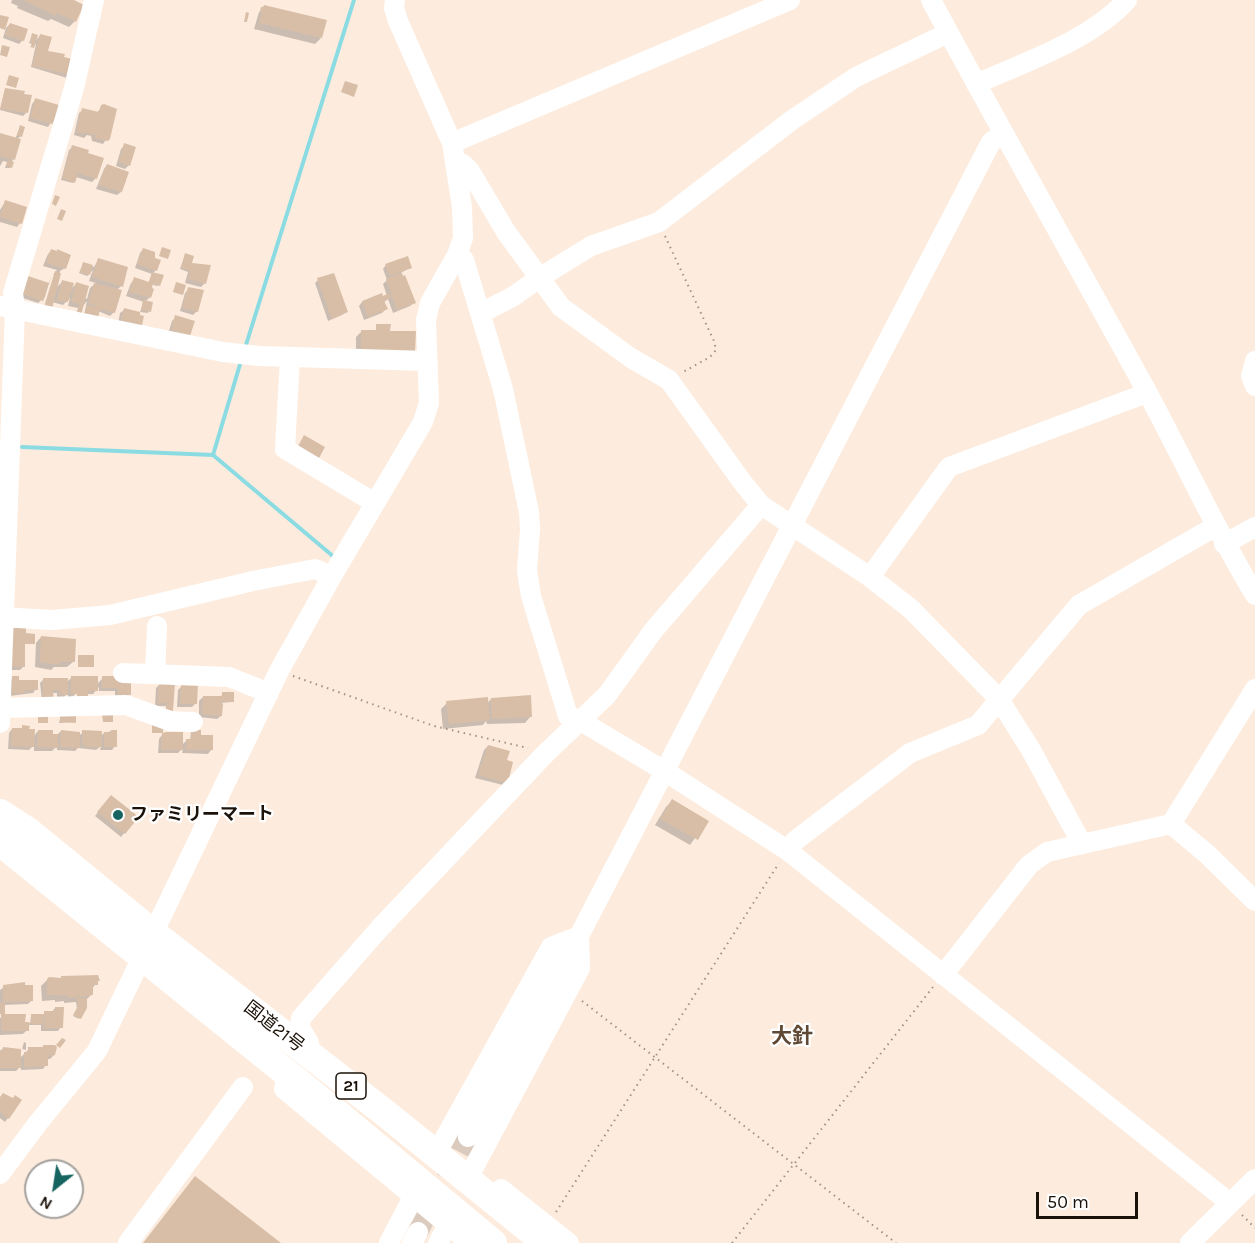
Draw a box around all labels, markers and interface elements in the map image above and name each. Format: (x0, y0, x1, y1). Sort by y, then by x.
place label: ファミリーマート (130, 804, 274, 826)
marker: ファミリーマート (111, 808, 125, 822)
street label: 国道21号 (240, 997, 308, 1057)
district label: 大針 (771, 1024, 813, 1050)
road number: 21 (336, 1073, 366, 1099)
north arrow (24, 1159, 84, 1219)
scale bar (1039, 1180, 1141, 1218)
text: 50 m (1047, 1191, 1089, 1213)
text: N (36, 1192, 55, 1214)

